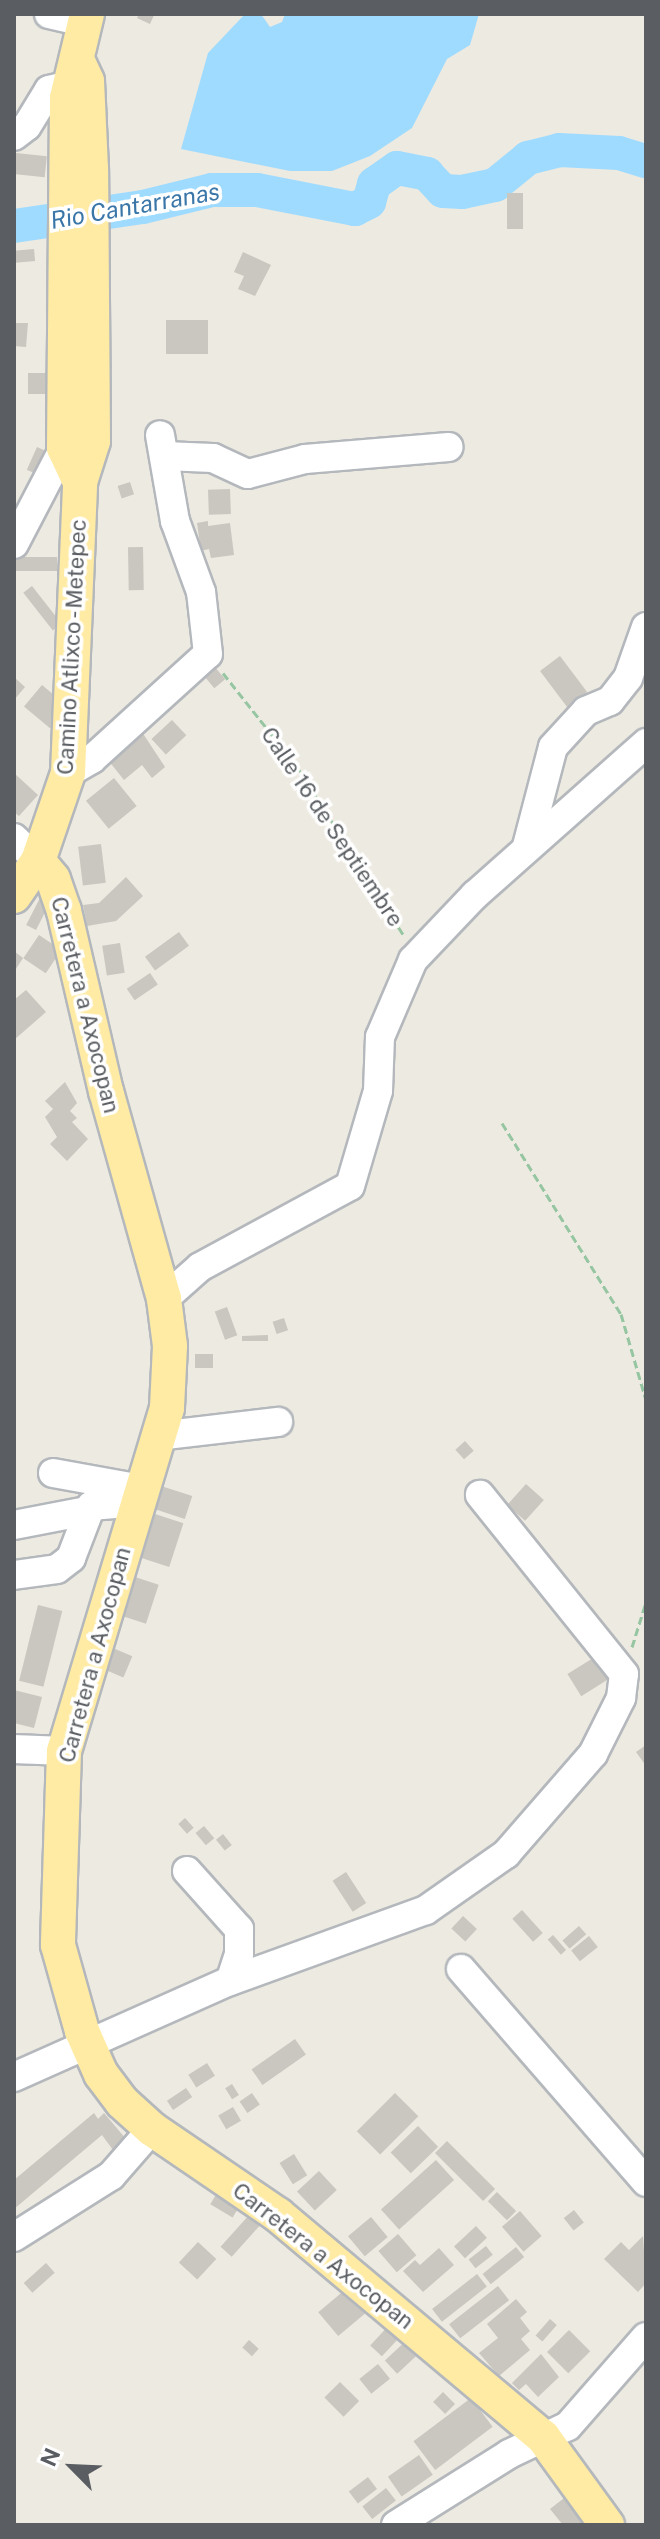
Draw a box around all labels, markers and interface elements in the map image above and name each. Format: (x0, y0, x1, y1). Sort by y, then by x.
water label: Rio Cantarranas (48, 177, 222, 235)
street label: Camino Atlixco - Metepec (52, 515, 92, 779)
street label: Calle 16 de Septiembre (255, 722, 409, 932)
street label: Carretera a Axocopan (45, 894, 125, 1116)
street label: Carretera a Axocopan (54, 1544, 136, 1766)
street label: Carretera a Axocopan (227, 2177, 419, 2335)
north arrow (32, 2427, 112, 2507)
text: N (35, 2444, 65, 2470)

